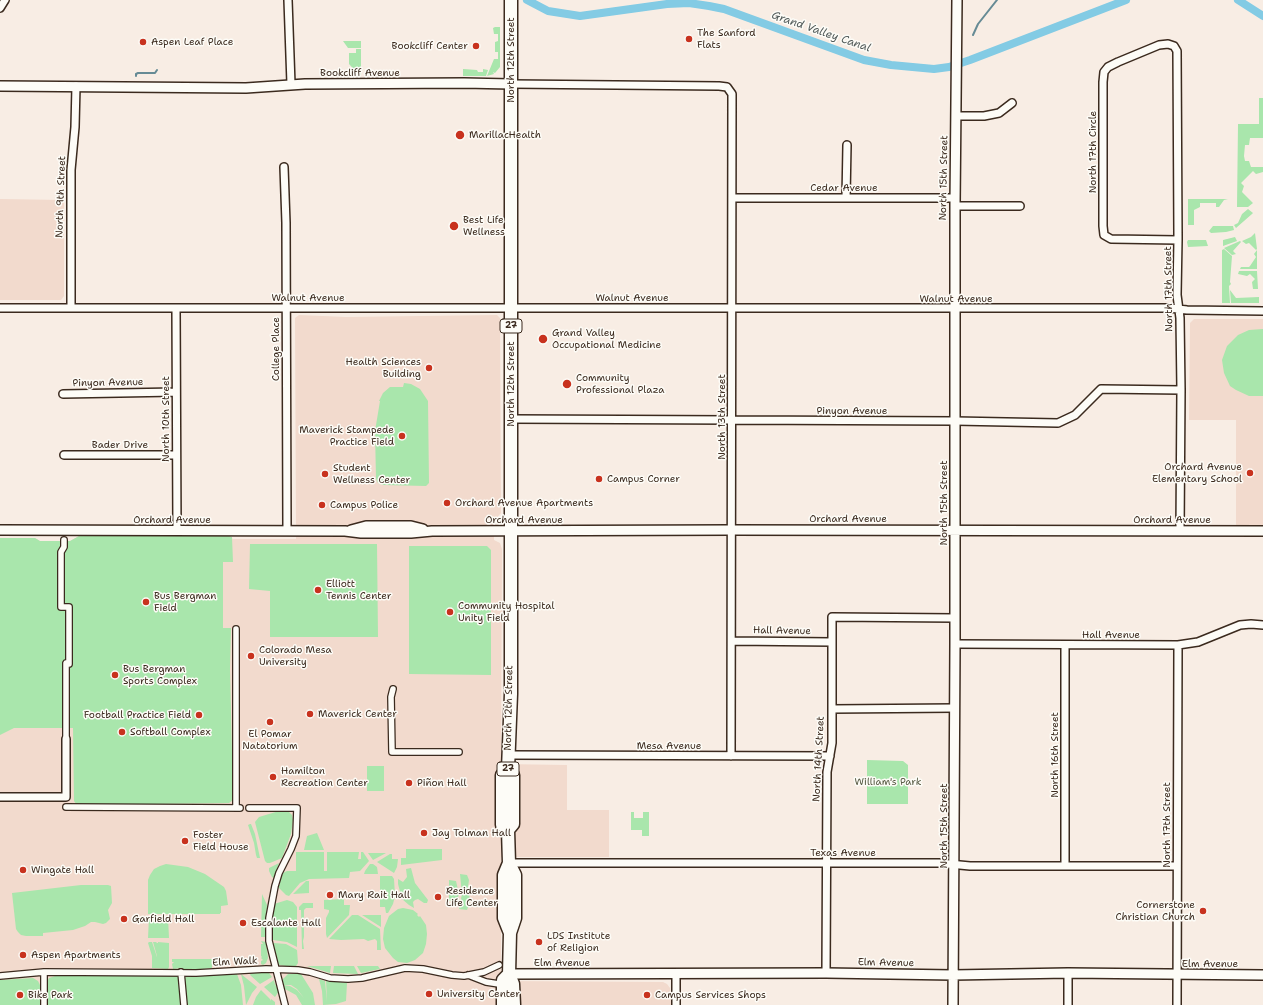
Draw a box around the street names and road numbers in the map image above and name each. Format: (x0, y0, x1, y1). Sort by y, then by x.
street label: North 12th Street (505, 17, 517, 103)
street label: Bookcliff Avenue (320, 67, 400, 79)
street label: North 17th Circle (1087, 111, 1099, 193)
street label: North 15th Street (937, 135, 951, 221)
street label: North 9th Street (54, 156, 68, 238)
street label: Cedar Avenue (810, 182, 878, 194)
street label: North 17th Street (1162, 246, 1176, 332)
street label: Walnut Avenue (271, 292, 345, 304)
street label: Walnut Avenue (595, 292, 669, 304)
street label: Walnut Avenue (919, 293, 993, 305)
street label: College Place (270, 317, 282, 381)
road number: 27 (500, 319, 522, 333)
street label: North 12th Street (505, 341, 517, 427)
street label: North 13th Street (716, 374, 728, 460)
street label: Pinyon Avenue (72, 376, 144, 390)
street label: North 10th Street (160, 376, 172, 462)
street label: Pinyon Avenue (817, 405, 887, 417)
street label: Bader Drive (92, 439, 148, 451)
street label: North 15th Street (938, 460, 950, 546)
street label: Orchard Avenue (809, 513, 887, 525)
street label: Orchard Avenue (133, 514, 211, 526)
street label: Orchard Avenue (485, 514, 563, 526)
street label: Orchard Avenue (1133, 514, 1211, 526)
street label: Hall Avenue (753, 624, 811, 638)
street label: Hall Avenue (1082, 629, 1140, 641)
street label: North 12th Street (502, 665, 516, 751)
street label: North 16th Street (1049, 712, 1061, 798)
street label: North 14th Street (811, 716, 827, 802)
street label: Mesa Avenue (637, 740, 701, 752)
road number: 27 (497, 762, 519, 776)
street label: North 17th Street (1161, 782, 1173, 868)
street label: North 15th Street (938, 783, 950, 869)
street label: Texas Avenue (810, 847, 876, 859)
street label: Elm Walk (212, 955, 258, 969)
street label: Elm Avenue (534, 957, 590, 969)
street label: Elm Avenue (858, 957, 914, 969)
street label: Elm Avenue (1182, 958, 1238, 970)

